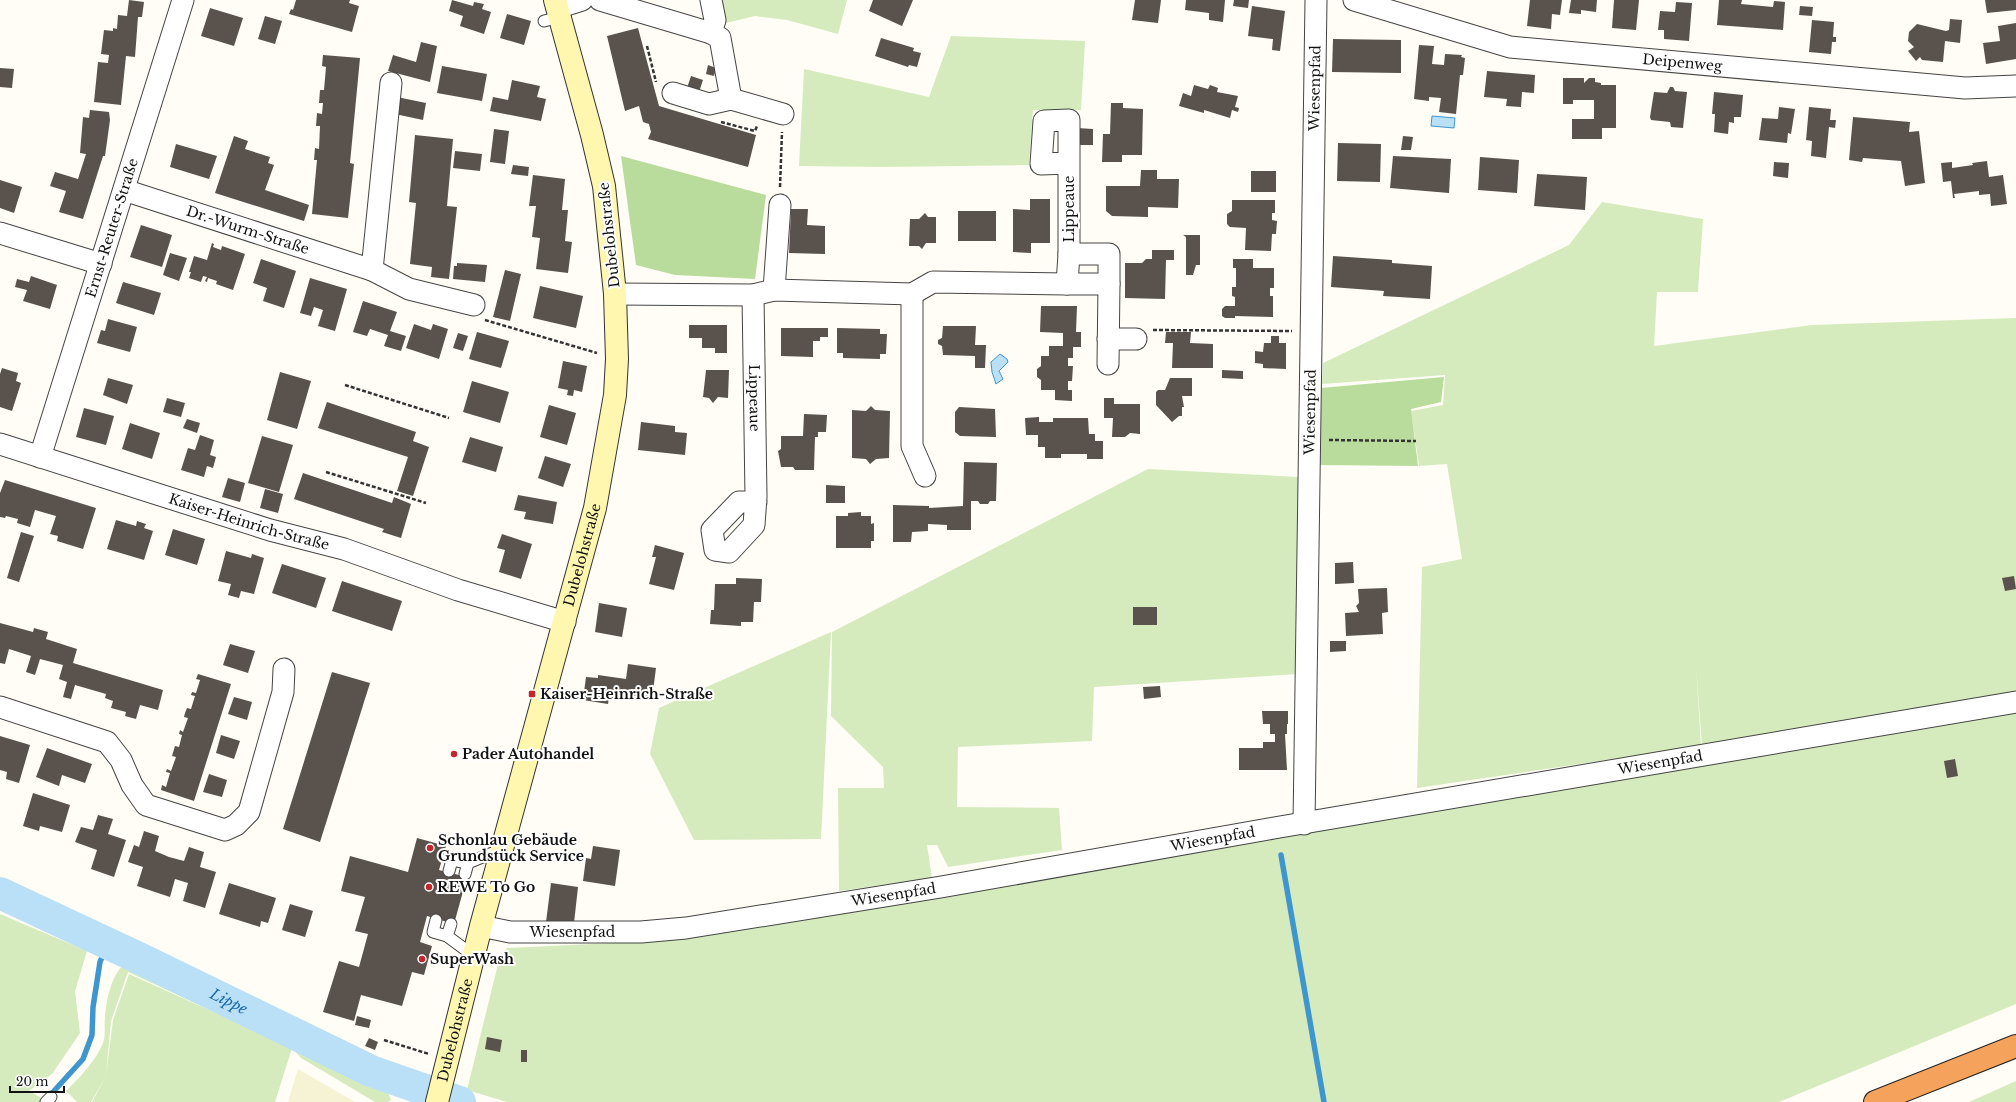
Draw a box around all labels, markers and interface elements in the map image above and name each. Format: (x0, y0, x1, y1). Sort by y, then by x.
street label: Wiesenpfad (1305, 45, 1324, 132)
street label: Deipenweg (1642, 50, 1724, 75)
street label: Ernst-Reuter-Straße (81, 156, 142, 300)
street label: Lippeaue (1060, 175, 1078, 243)
street label: Dubelohstraße (595, 181, 623, 289)
street label: Dr.-Wurm-Straße (184, 202, 311, 258)
street label: Lippeaue (745, 364, 764, 432)
street label: Wiesenpfad (1300, 369, 1320, 456)
street label: Kaiser-Heinrich-Straße (166, 489, 331, 554)
street label: Dubelohstraße (560, 502, 605, 608)
place label: Kaiser-Heinrich-Straße (540, 685, 713, 703)
marker: Kaiser-Heinrich-Straße (527, 689, 537, 699)
place label: Pader Autohandel (462, 745, 594, 763)
street label: Wiesenpfad (1615, 746, 1705, 779)
marker: Pader Autohandel (449, 749, 459, 759)
street label: Wiesenpfad (1168, 822, 1257, 855)
place label: Schonlau Gebäude Grundstück Service (438, 831, 584, 865)
marker: Schonlau Gebäude Grundstück Service (425, 843, 435, 853)
place label: REWE To Go (437, 878, 535, 896)
street label: Wiesenpfad (849, 879, 938, 910)
marker: REWE To Go (424, 882, 434, 892)
street label: Wiesenpfad (529, 923, 616, 941)
place label: SuperWash (430, 950, 514, 968)
marker: SuperWash (417, 954, 427, 964)
street label: Dubelohstraße (433, 977, 477, 1084)
water label: Lippe (206, 984, 251, 1018)
scale bar (10, 1068, 64, 1094)
text: 20 m (16, 1074, 48, 1089)

